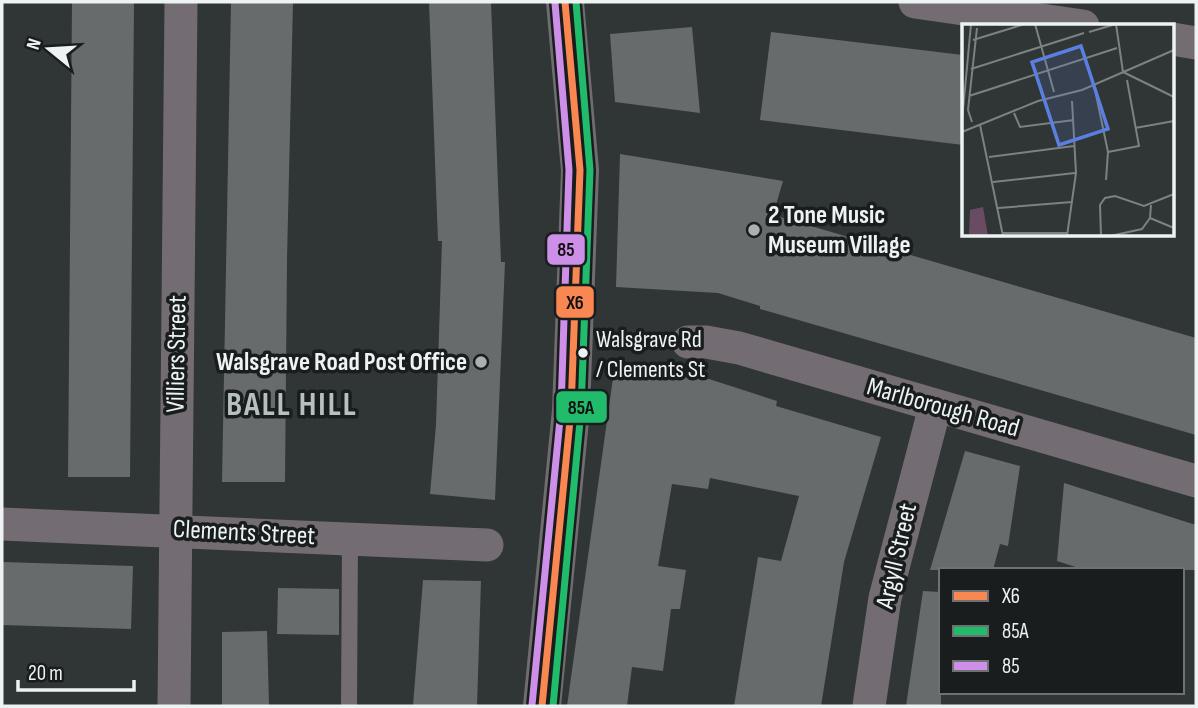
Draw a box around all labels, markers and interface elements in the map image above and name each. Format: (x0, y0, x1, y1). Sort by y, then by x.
north arrow (14, 14, 84, 84)
inset map (962, 24, 1174, 236)
text: N (22, 36, 47, 53)
place label: 2 Tone Music Museum Village (768, 200, 911, 261)
marker: 2 Tone Music Museum Village (746, 222, 762, 238)
line badge: 85 (546, 233, 586, 266)
text: 85 (557, 239, 575, 262)
line badge: X6 (555, 285, 595, 319)
text: X6 (565, 292, 584, 315)
street label: Villiers Street (160, 295, 194, 413)
place label: Walsgrave Rd / Clements St (596, 325, 705, 384)
marker: Walsgrave Rd / Clements St (576, 346, 590, 360)
place label: Walsgrave Road Post Office (216, 347, 467, 378)
marker: Walsgrave Road Post Office (473, 354, 489, 370)
street label: Marlborough Road (863, 371, 1023, 445)
district label: BALL HILL (226, 385, 358, 425)
line badge: 85A (555, 390, 608, 424)
text: 85A (568, 397, 595, 420)
street label: Argyll Street (870, 500, 924, 613)
street label: Clements Street (172, 514, 316, 552)
legend (939, 568, 1184, 694)
text: X6 (1001, 584, 1020, 609)
text: 85A (1002, 619, 1030, 644)
scale bar (18, 648, 133, 692)
text: 85 (1002, 654, 1020, 679)
text: 20 m (28, 661, 63, 686)

